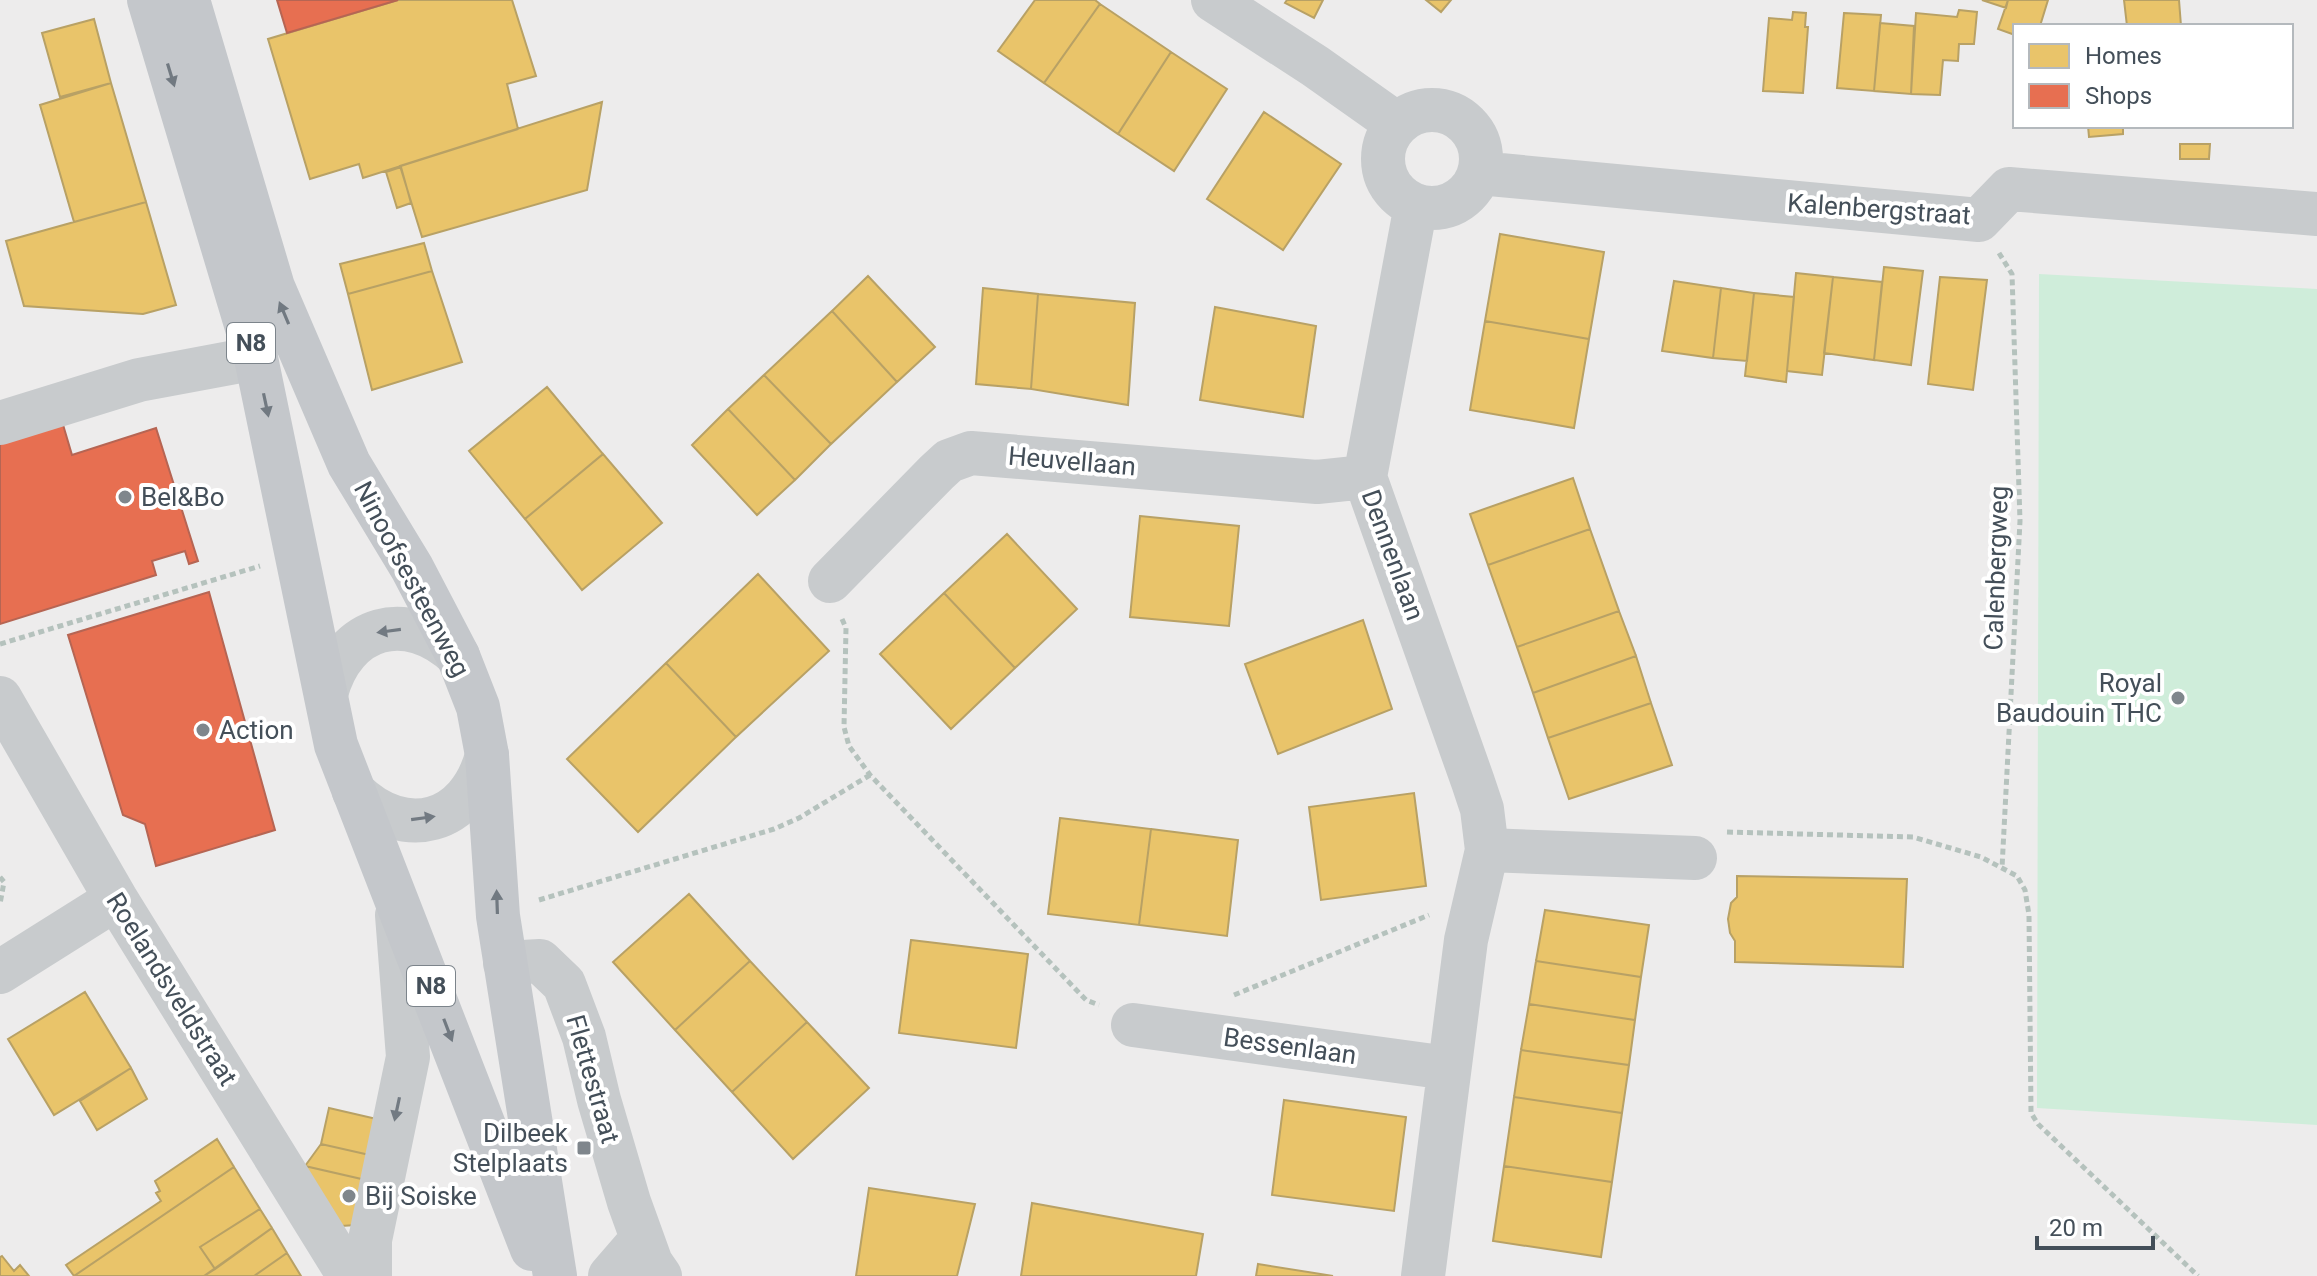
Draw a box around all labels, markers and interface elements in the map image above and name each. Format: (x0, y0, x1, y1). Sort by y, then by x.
legend (2013, 24, 2293, 128)
text: Homes (2085, 42, 2162, 70)
one-way arrow (165, 63, 178, 87)
text: Shops (2085, 82, 2152, 110)
street label: Kalenbergstraat (1786, 188, 1972, 230)
one-way arrow (277, 301, 291, 325)
road number: N8 (227, 323, 275, 363)
one-way arrow (260, 393, 273, 418)
street label: Heuvellaan (1007, 440, 1137, 482)
street label: Ninoofsesteenweg (348, 476, 476, 682)
place label: Bel&Bo (141, 482, 225, 512)
street label: Calenbergweg (1978, 485, 2014, 651)
street label: Dennenlaan (1356, 486, 1430, 624)
marker: Bel&Bo (116, 488, 134, 506)
one-way arrow (376, 625, 401, 638)
place label: Royal Baudouin THC (1996, 668, 2162, 728)
marker: Royal Baudouin THC (2169, 689, 2187, 707)
place label: Action (219, 715, 294, 745)
marker: Action (194, 721, 212, 739)
one-way arrow (411, 811, 436, 824)
street label: Roelandsveldstraat (101, 887, 243, 1091)
one-way arrow (490, 889, 503, 914)
road number: N8 (407, 966, 455, 1006)
street label: Flettestraat (560, 1011, 626, 1147)
one-way arrow (442, 1018, 455, 1042)
street label: Bessenlaan (1222, 1022, 1358, 1070)
one-way arrow (390, 1097, 403, 1122)
place label: Dilbeek Stelplaats (453, 1118, 569, 1178)
marker: Dilbeek Stelplaats (575, 1139, 593, 1157)
place label: Bij Soiske (365, 1181, 477, 1211)
marker: Bij Soiske (340, 1187, 358, 1205)
scale bar (2037, 1200, 2153, 1250)
text: 20 m (2049, 1214, 2103, 1242)

